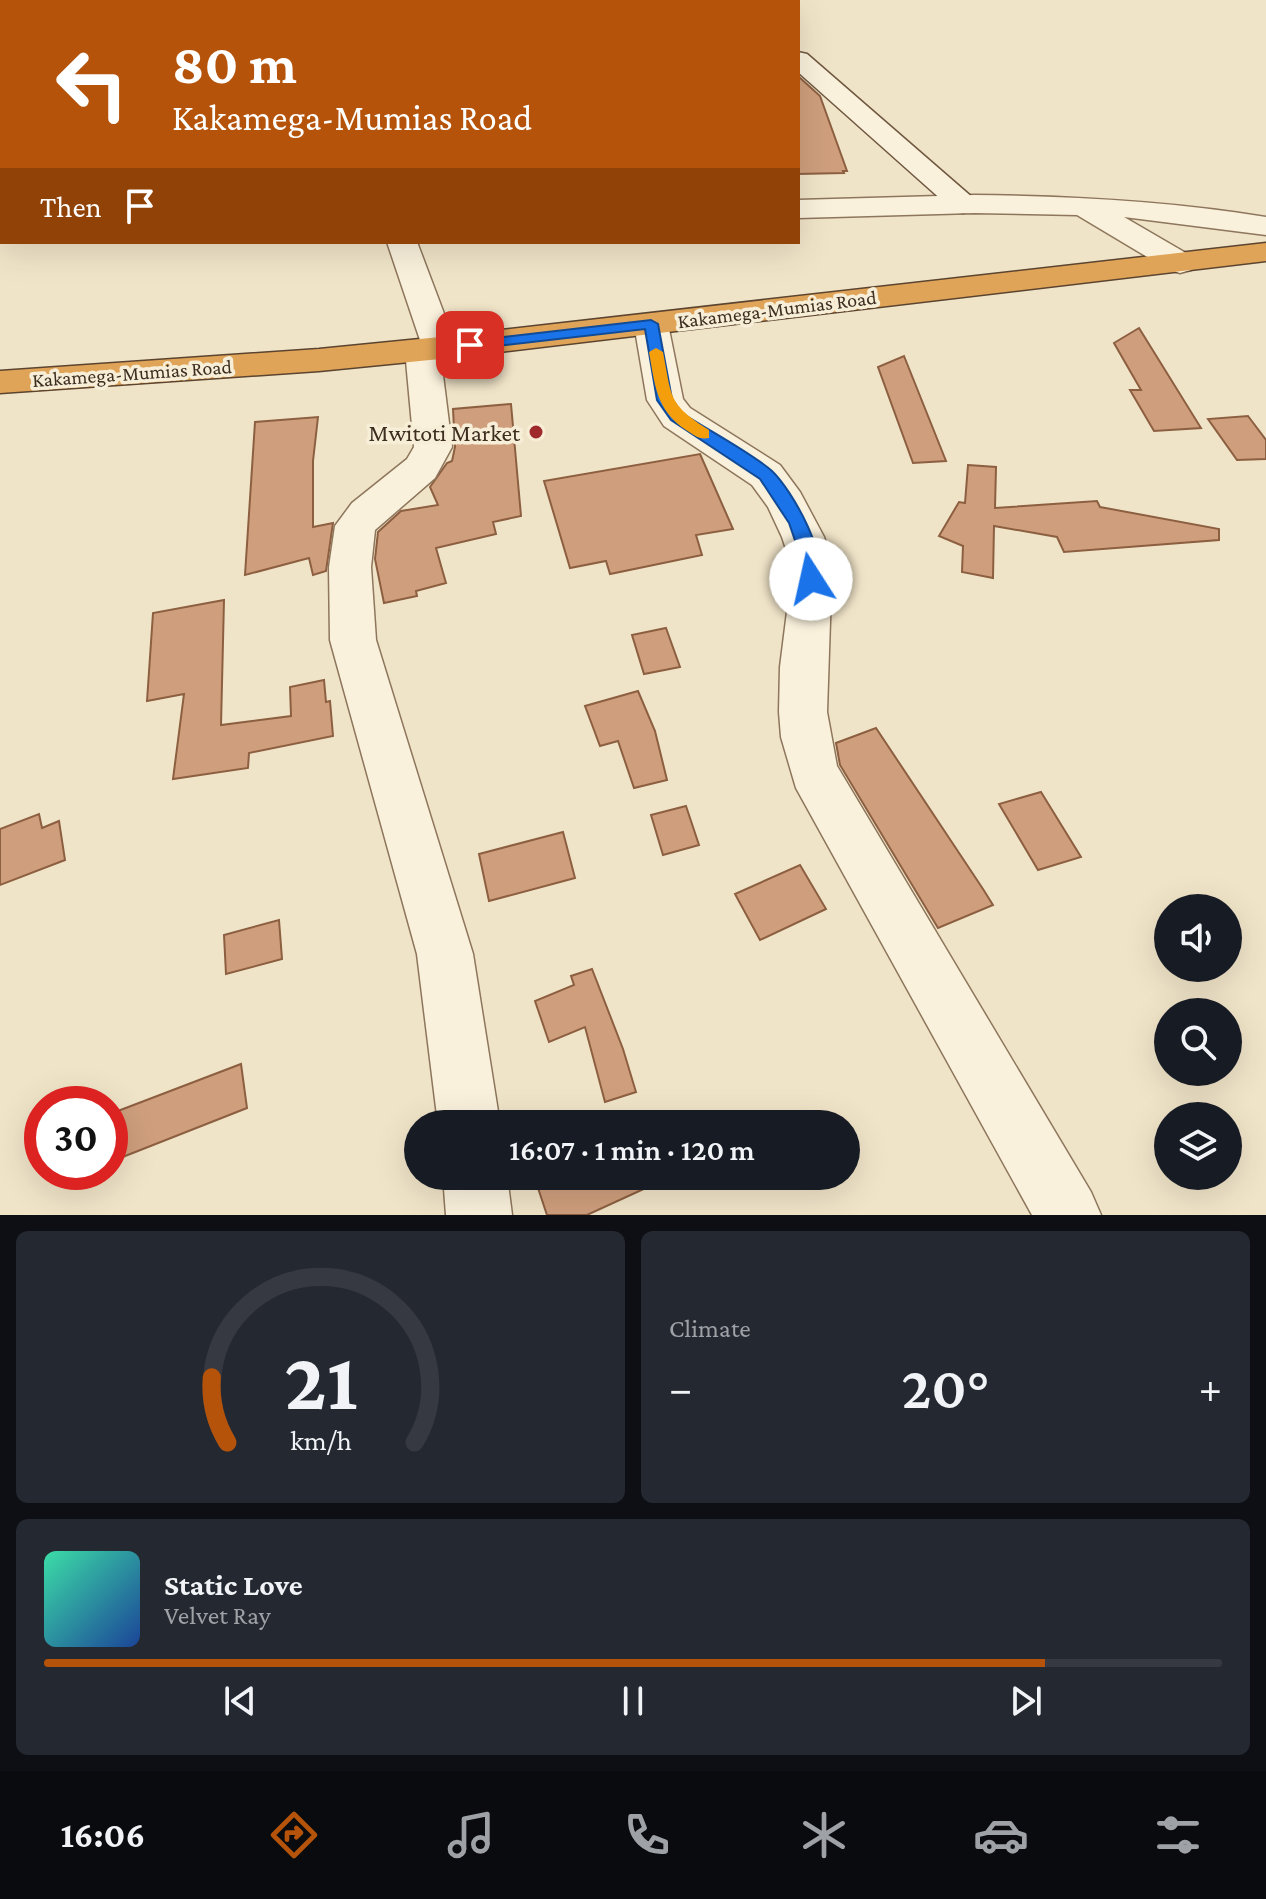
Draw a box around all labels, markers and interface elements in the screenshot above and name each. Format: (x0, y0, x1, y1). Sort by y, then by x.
icon: left (40, 32, 144, 136)
text: 80 m (172, 33, 297, 95)
text: Kakamega-Mumias Road (172, 98, 532, 138)
icon: arrive (118, 184, 162, 228)
text: Then (40, 190, 102, 223)
street label: Kakamega-Mumias Road (676, 286, 878, 333)
pin (436, 311, 504, 379)
icon: arrive (448, 323, 492, 367)
street label: Kakamega-Mumias Road (31, 355, 233, 392)
place label: Mwitoti Market (369, 419, 521, 446)
marker: Mwitoti Market (527, 423, 545, 441)
position arrow (769, 537, 853, 621)
map controls (1154, 894, 1242, 1190)
button: sound (1154, 894, 1242, 982)
button: search (1154, 998, 1242, 1086)
speed limit sign: 30 (24, 1086, 128, 1190)
button: layers (1154, 1102, 1242, 1190)
text: 16:07 · 1 min · 120 m (509, 1133, 755, 1166)
text: Climate (669, 1314, 751, 1343)
text: 21 (284, 1334, 357, 1427)
text: 20° (902, 1354, 989, 1421)
text: − (669, 1364, 692, 1412)
text: + (1199, 1364, 1222, 1412)
text: km/h (290, 1424, 351, 1456)
text: Static Love (164, 1568, 303, 1601)
text: Velvet Ray (164, 1601, 271, 1630)
icon: previous (218, 1679, 262, 1723)
icon: pause (611, 1679, 655, 1723)
icon: next (1004, 1679, 1048, 1723)
icon: directions (266, 1807, 322, 1863)
icon: music (443, 1807, 499, 1863)
icon: phone (619, 1807, 675, 1863)
icon: climate (796, 1807, 852, 1863)
icon: car (973, 1807, 1029, 1863)
icon: filters (1150, 1807, 1206, 1863)
text: 16:06 (60, 1815, 145, 1855)

